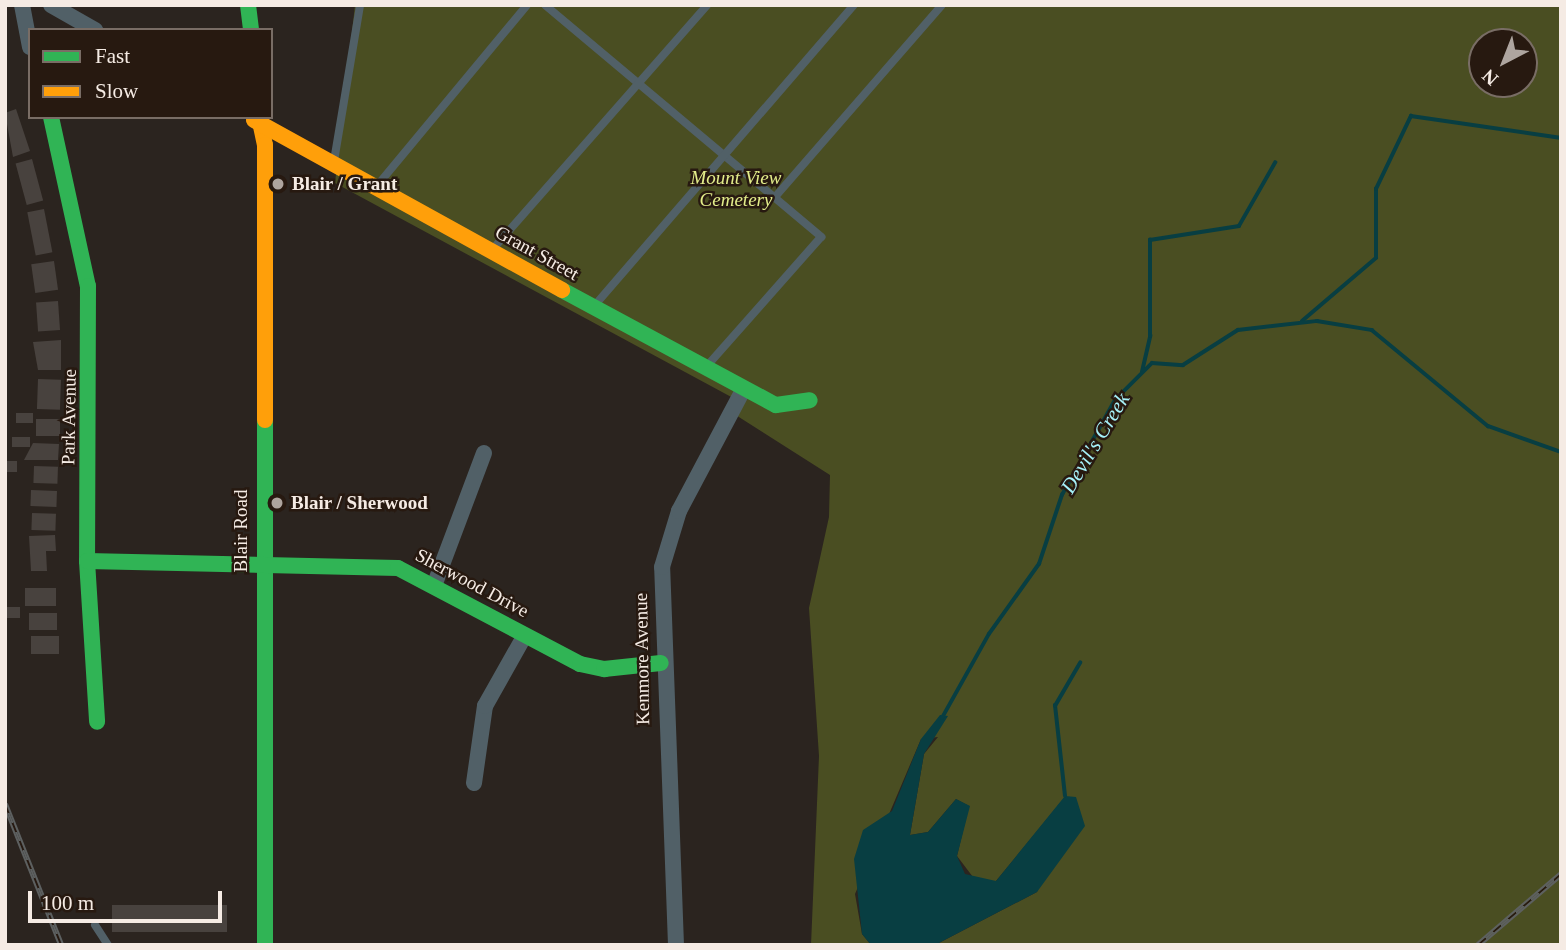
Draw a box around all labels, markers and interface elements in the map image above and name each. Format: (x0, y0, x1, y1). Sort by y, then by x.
legend (28, 28, 273, 119)
north arrow (1468, 28, 1538, 98)
text: Fast (95, 44, 130, 68)
text: N (1478, 65, 1502, 90)
text: Slow (95, 79, 138, 103)
park label: Mount View Cemetery (691, 167, 781, 211)
place label: Blair / Grant (292, 173, 398, 195)
marker: Blair / Grant (270, 176, 286, 192)
street label: Grant Street (491, 221, 583, 285)
street label: Park Avenue (57, 368, 81, 466)
water label: Devil's Creek (1055, 388, 1135, 498)
street label: Blair Road (230, 490, 252, 572)
place label: Blair / Sherwood (291, 492, 428, 514)
marker: Blair / Sherwood (269, 495, 285, 511)
street label: Sherwood Drive (411, 544, 533, 622)
street label: Kenmore Avenue (629, 592, 655, 726)
scale bar (32, 876, 226, 920)
text: 100 m (41, 891, 94, 915)

